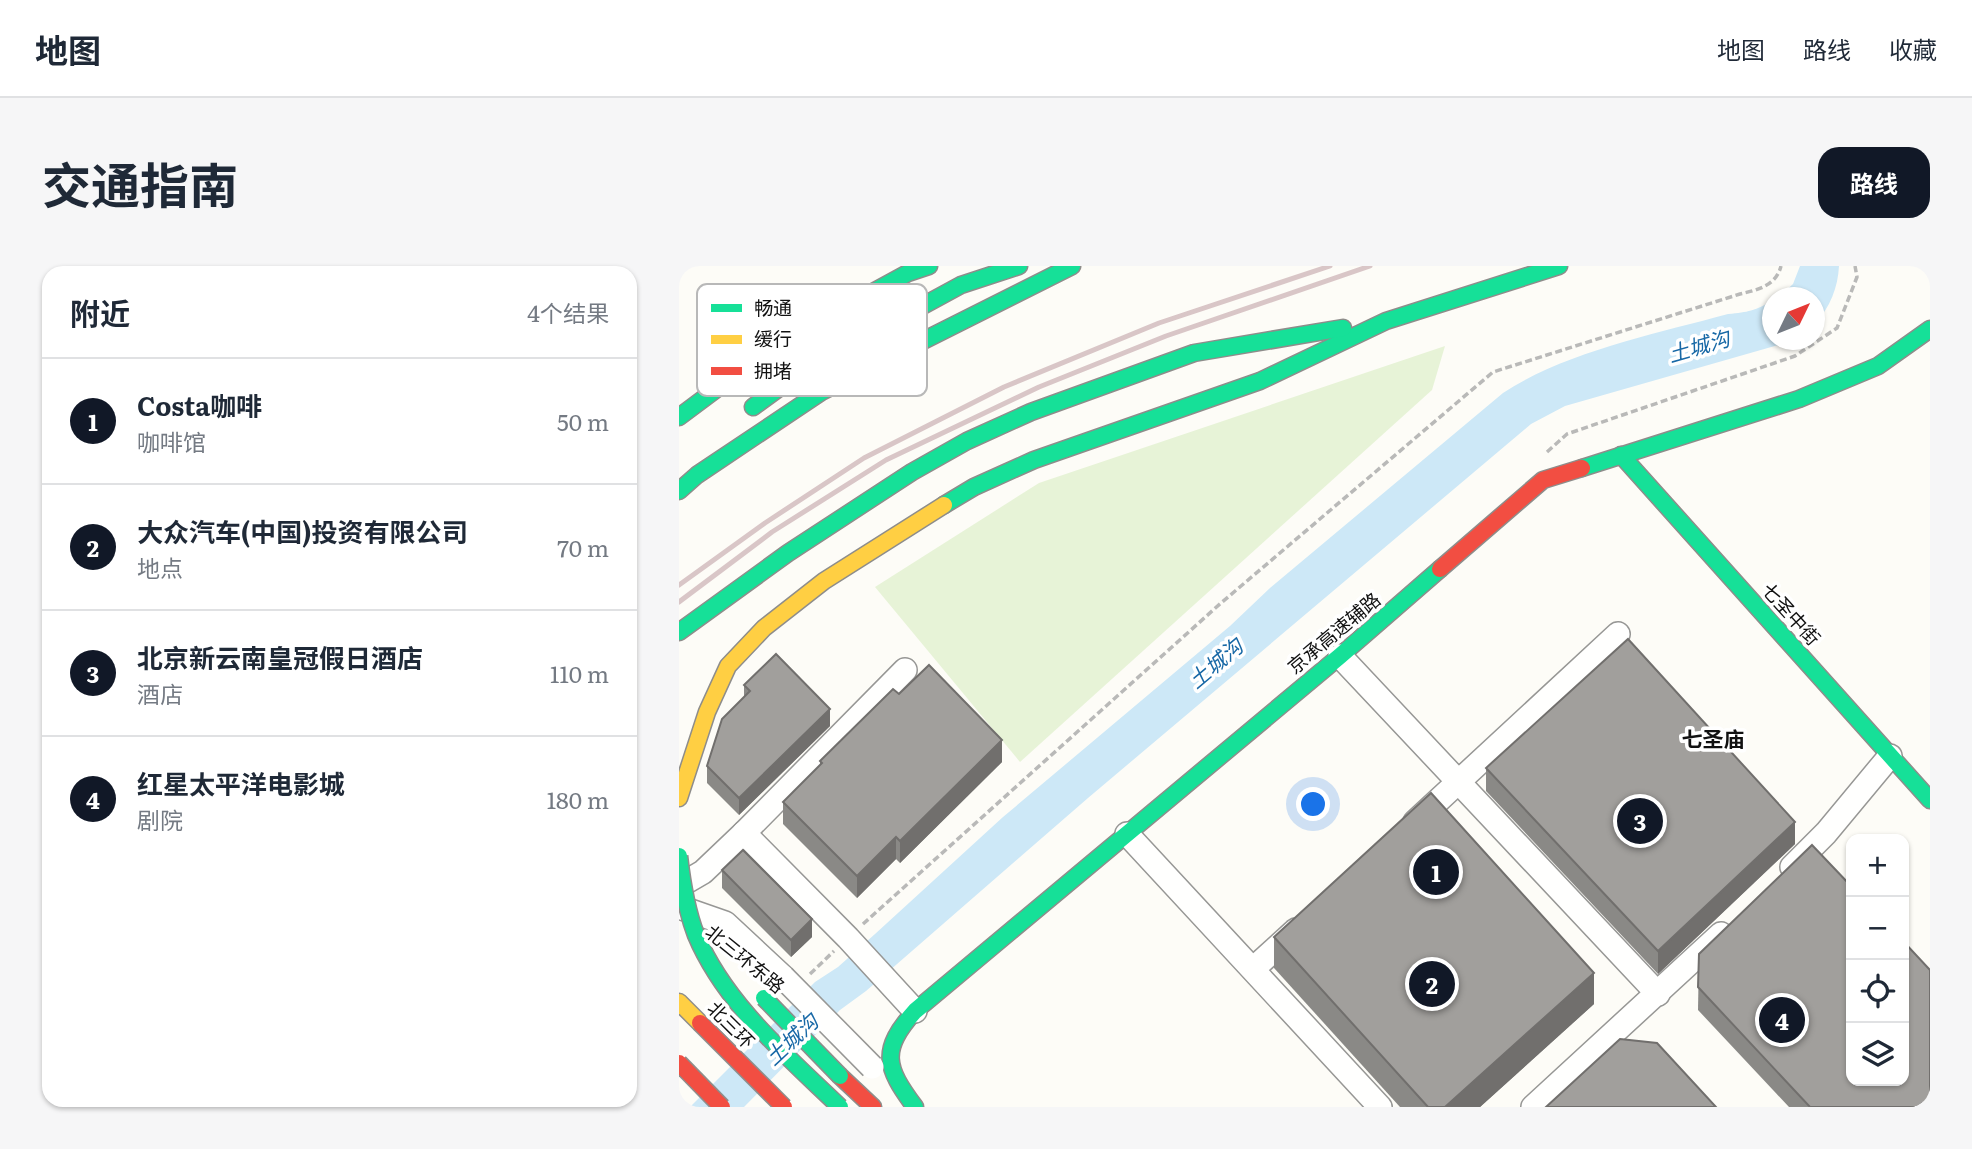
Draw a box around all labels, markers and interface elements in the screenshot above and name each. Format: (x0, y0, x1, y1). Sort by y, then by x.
text: 地图 (35, 24, 101, 73)
text: 地图 (1717, 31, 1765, 66)
text: 路线 (1803, 31, 1851, 66)
text: 收藏 (1889, 31, 1937, 66)
text: 交通指南 (42, 146, 238, 219)
button: 路线 (1818, 147, 1930, 218)
legend (697, 284, 927, 396)
north arrow (1762, 287, 1825, 350)
text: 附近 (70, 290, 130, 334)
text: 畅通 (754, 293, 792, 321)
text: 4个结果 (527, 295, 609, 329)
water label: 土城沟 (1664, 320, 1735, 368)
text: 缓行 (754, 324, 792, 352)
text: 拥堵 (754, 356, 792, 384)
text: Costa咖啡 (137, 385, 262, 424)
text: 1 (88, 404, 98, 438)
text: 50 m (557, 404, 609, 438)
text: 咖啡馆 (137, 424, 206, 458)
text: 大众汽车(中国)投资有限公司 (137, 511, 468, 550)
text: 2 (87, 530, 99, 564)
text: 70 m (557, 530, 609, 564)
text: 地点 (137, 550, 183, 584)
street label: 七圣中街 (1756, 576, 1828, 651)
street label: 京承高速辅路 (1281, 585, 1386, 680)
water label: 土城沟 (1180, 629, 1250, 694)
text: 北京新云南皇冠假日酒店 (137, 637, 423, 676)
text: 3 (87, 656, 99, 690)
text: 110 m (550, 656, 609, 690)
text: 酒店 (137, 676, 183, 710)
district label: 七圣庙 (1682, 722, 1745, 753)
text: 红星太平洋电影城 (137, 763, 345, 802)
text: 4 (86, 782, 100, 816)
text: 180 m (547, 782, 609, 816)
your location (1296, 787, 1330, 821)
pin: 3 (1617, 795, 1663, 847)
text: 剧院 (137, 802, 183, 836)
map controls (1846, 834, 1909, 1086)
button: + (1846, 834, 1909, 897)
pin: 1 (1413, 846, 1459, 898)
button: − (1846, 897, 1909, 960)
street label: 北三环东路 (700, 917, 791, 999)
pin: 2 (1409, 958, 1455, 1010)
button: locate (1846, 960, 1909, 1023)
street label: 北三环 (702, 994, 762, 1054)
pin: 4 (1759, 994, 1805, 1046)
water label: 土城沟 (757, 1004, 825, 1071)
button: layers (1846, 1023, 1909, 1086)

